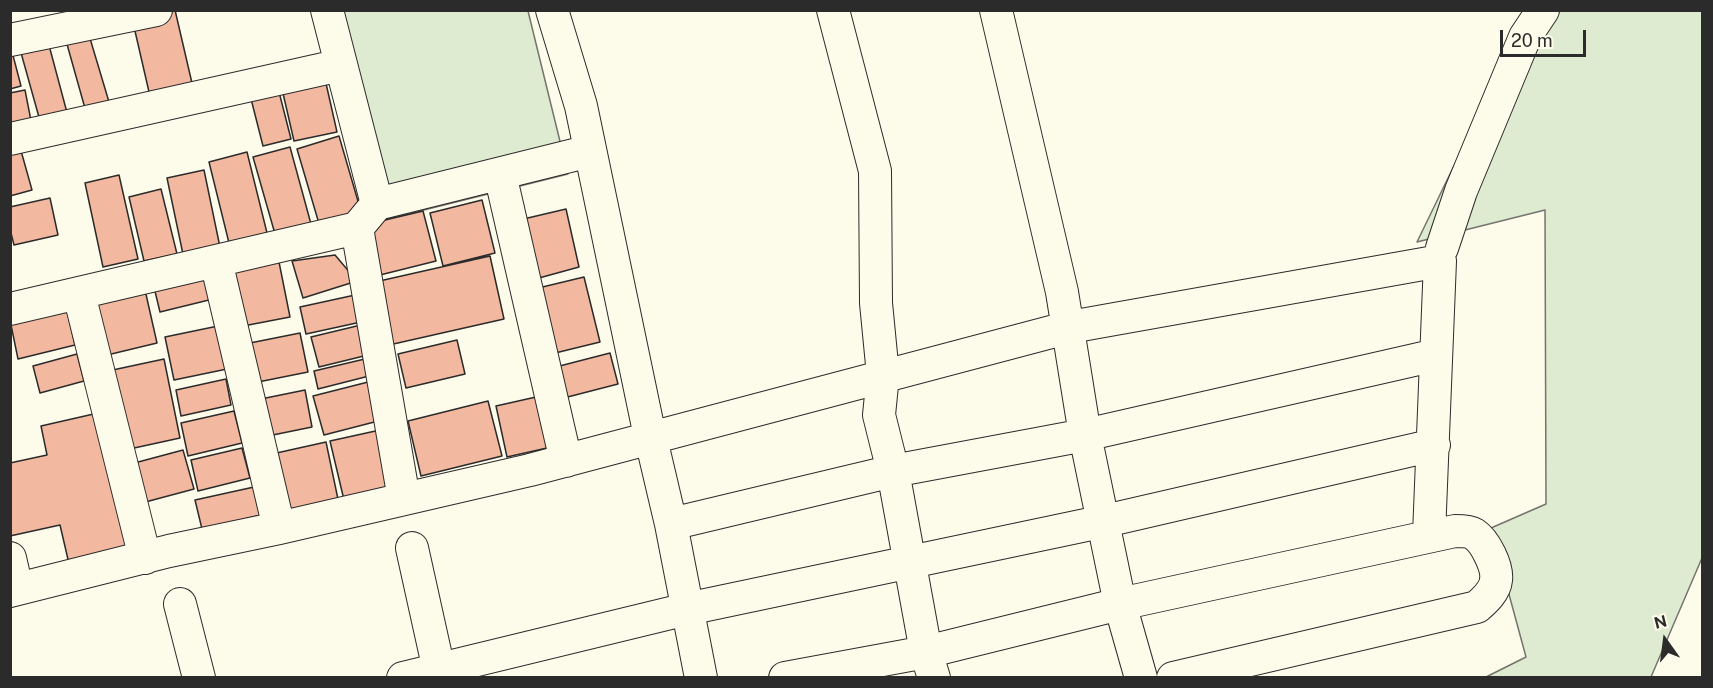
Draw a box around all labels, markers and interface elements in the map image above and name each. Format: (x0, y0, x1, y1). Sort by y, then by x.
scale bar (1503, 18, 1588, 56)
text: 20 m (1511, 30, 1553, 51)
north arrow (1635, 610, 1695, 670)
text: N (1652, 611, 1669, 633)

